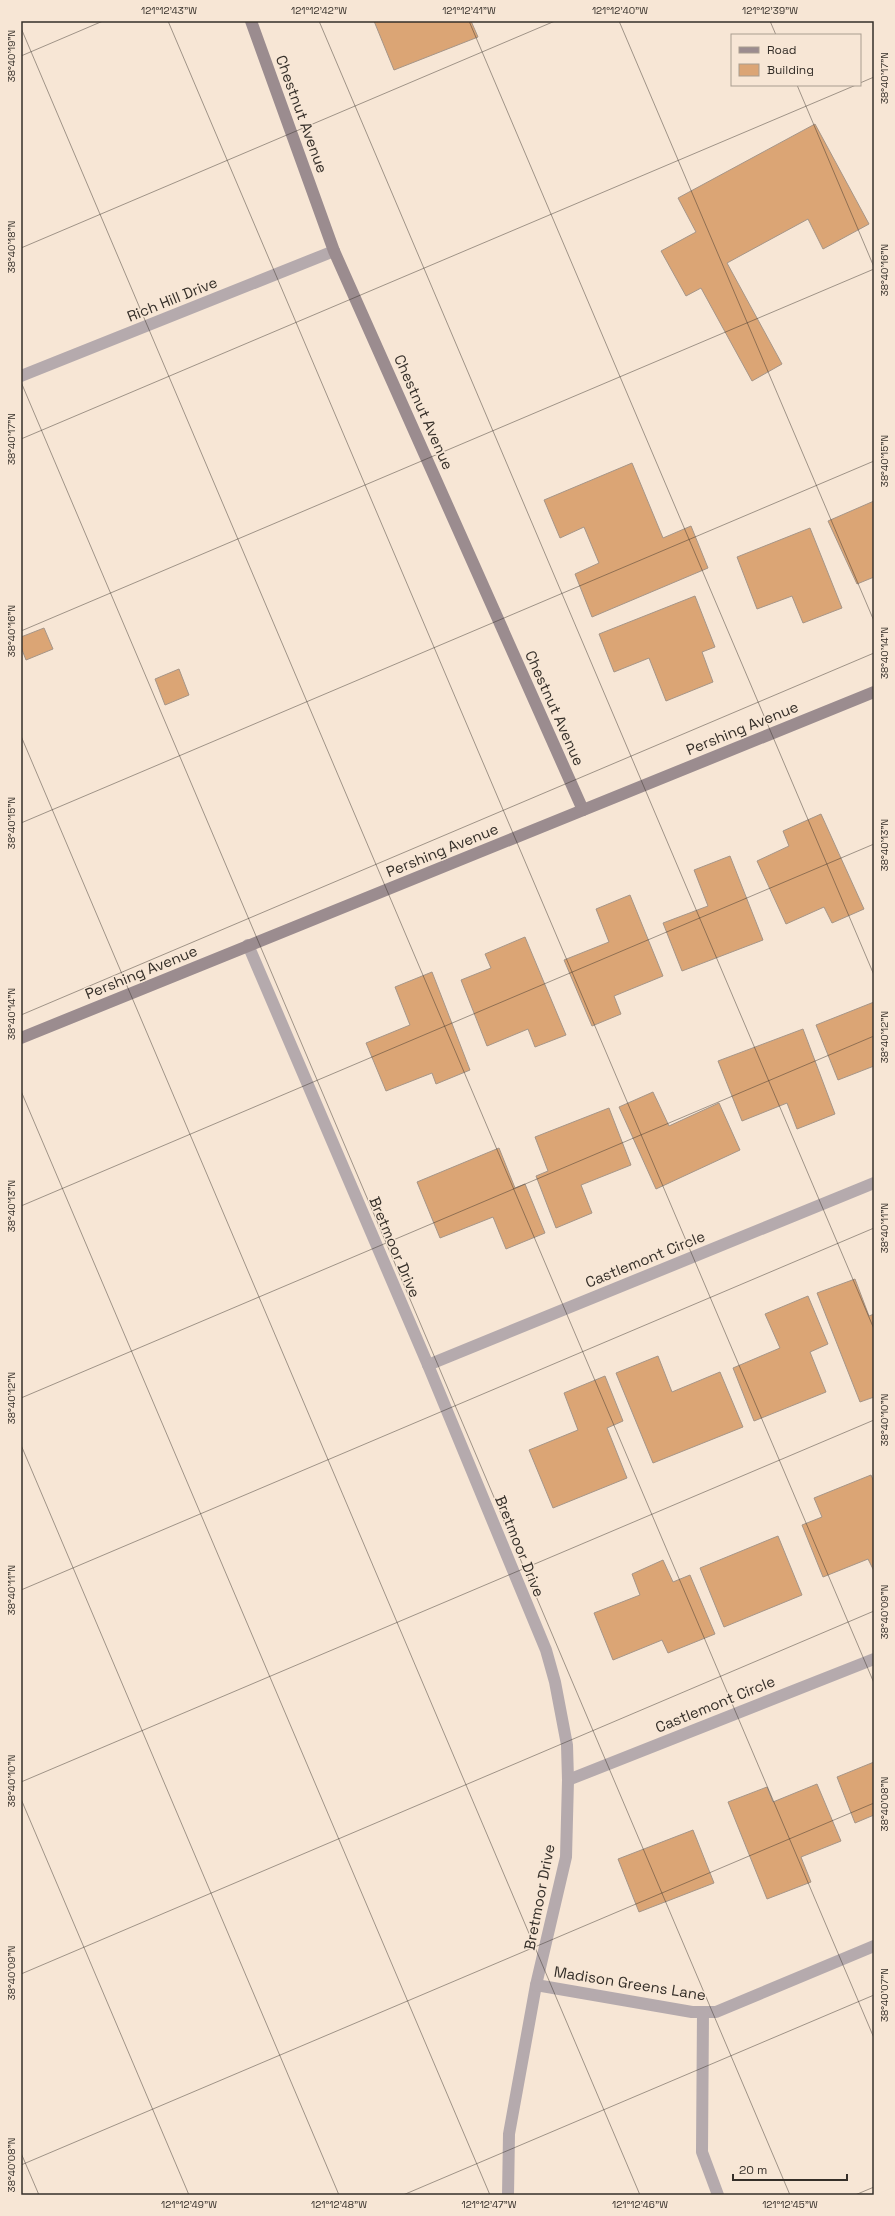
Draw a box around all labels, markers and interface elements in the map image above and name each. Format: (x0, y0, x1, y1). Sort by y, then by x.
text: 121°12'43"W (141, 4, 197, 17)
text: 121°12'42"W (291, 4, 347, 17)
text: 121°12'41"W (442, 4, 496, 17)
text: 121°12'40"W (592, 4, 648, 17)
text: 121°12'39"W (742, 4, 798, 17)
text: 38°40'19"N (5, 30, 18, 82)
legend (731, 34, 861, 86)
text: Road (767, 42, 796, 58)
street label: Chestnut Avenue (272, 52, 332, 176)
text: 38°40'17"N (878, 52, 891, 104)
text: Building (767, 62, 814, 78)
text: 38°40'18"N (5, 221, 18, 273)
text: 38°40'16"N (878, 244, 891, 296)
street label: Rich Hill Drive (124, 272, 220, 326)
street label: Chestnut Avenue (390, 351, 458, 473)
text: 38°40'17"N (5, 413, 18, 465)
text: 38°40'15"N (878, 435, 891, 487)
text: 38°40'16"N (5, 605, 18, 657)
text: 38°40'14"N (878, 627, 891, 679)
street label: Chestnut Avenue (521, 647, 589, 769)
street label: Pershing Avenue (683, 697, 801, 759)
text: 38°40'15"N (5, 797, 18, 849)
street label: Pershing Avenue (383, 819, 501, 881)
text: 38°40'13"N (878, 819, 891, 871)
street label: Pershing Avenue (82, 941, 200, 1003)
text: 38°40'14"N (5, 988, 18, 1040)
text: 38°40'12"N (878, 1011, 891, 1063)
text: 38°40'13"N (5, 1180, 18, 1232)
street label: Bretmoor Drive (365, 1194, 425, 1300)
text: 38°40'11"N (878, 1203, 891, 1253)
street label: Castlemont Circle (582, 1226, 708, 1292)
text: 38°40'12"N (5, 1372, 18, 1424)
text: 38°40'10"N (878, 1394, 891, 1446)
street label: Bretmoor Drive (491, 1493, 549, 1600)
text: 38°40'11"N (5, 1565, 18, 1615)
text: 38°40'09"N (878, 1585, 891, 1639)
street label: Castlemont Circle (652, 1671, 778, 1737)
text: 38°40'10"N (5, 1755, 18, 1807)
text: 38°40'08"N (878, 1777, 891, 1831)
street label: Bretmoor Drive (519, 1842, 559, 1952)
text: 38°40'09"N (5, 1946, 18, 2000)
street label: Madison Greens Lane (553, 1962, 708, 2004)
text: 38°40'07"N (878, 1968, 891, 2022)
text: 38°40'08"N (5, 2138, 18, 2192)
scale bar (733, 2156, 847, 2182)
text: 20 m (739, 2162, 767, 2178)
text: 121°12'49"W (161, 2198, 217, 2211)
text: 121°12'48"W (311, 2198, 367, 2211)
text: 121°12'47"W (461, 2198, 517, 2211)
text: 121°12'46"W (612, 2198, 668, 2211)
text: 121°12'45"W (762, 2198, 818, 2211)

